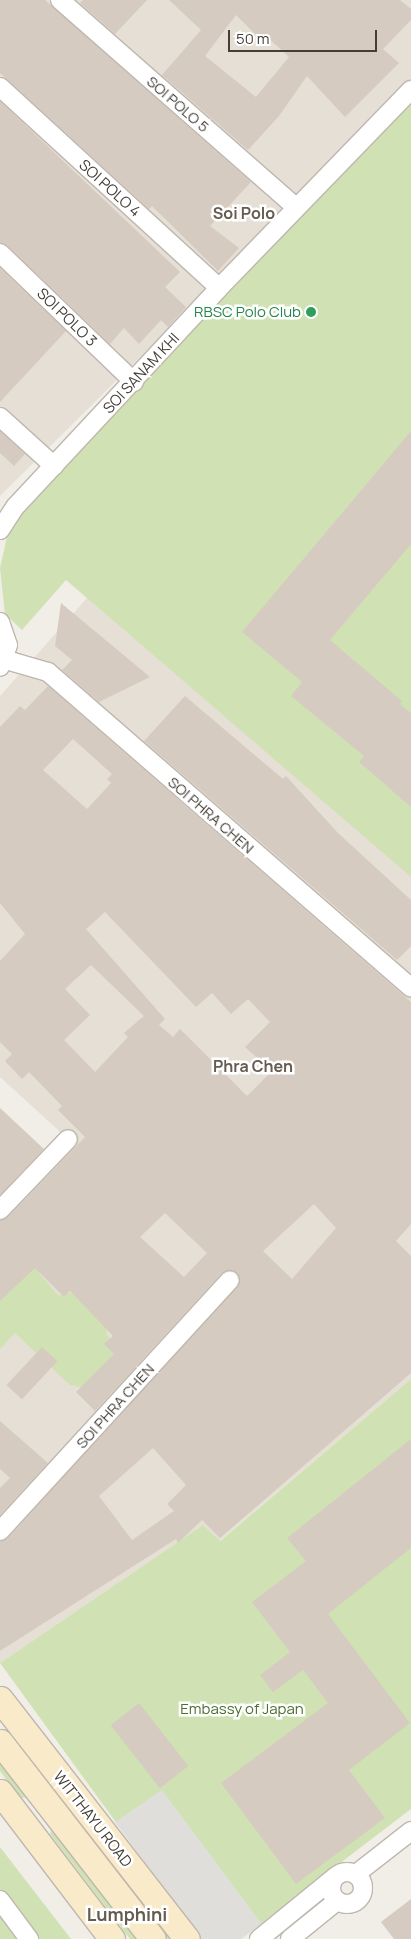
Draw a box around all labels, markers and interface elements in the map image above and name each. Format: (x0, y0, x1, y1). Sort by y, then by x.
scale bar (231, 20, 380, 52)
text: 50 m (236, 28, 270, 49)
street label: SOI POLO 5 (143, 72, 213, 136)
street label: SOI POLO 4 (76, 156, 144, 220)
district label: Soi Polo (213, 203, 275, 223)
street label: SOI POLO 3 (33, 284, 101, 350)
place label: RBSC Polo Club (194, 303, 301, 321)
marker: RBSC Polo Club (305, 306, 317, 318)
street label: SOI SANAM KHI (99, 329, 183, 417)
street label: SOI PHRA CHEN (164, 773, 258, 857)
district label: Phra Chen (213, 1056, 293, 1076)
street label: SOI PHRA CHEN (72, 1360, 158, 1452)
park label: Embassy of Japan (180, 1700, 304, 1718)
street label: WITTHAYU ROAD (50, 1767, 136, 1871)
district label: Lumphini (87, 1903, 167, 1925)

